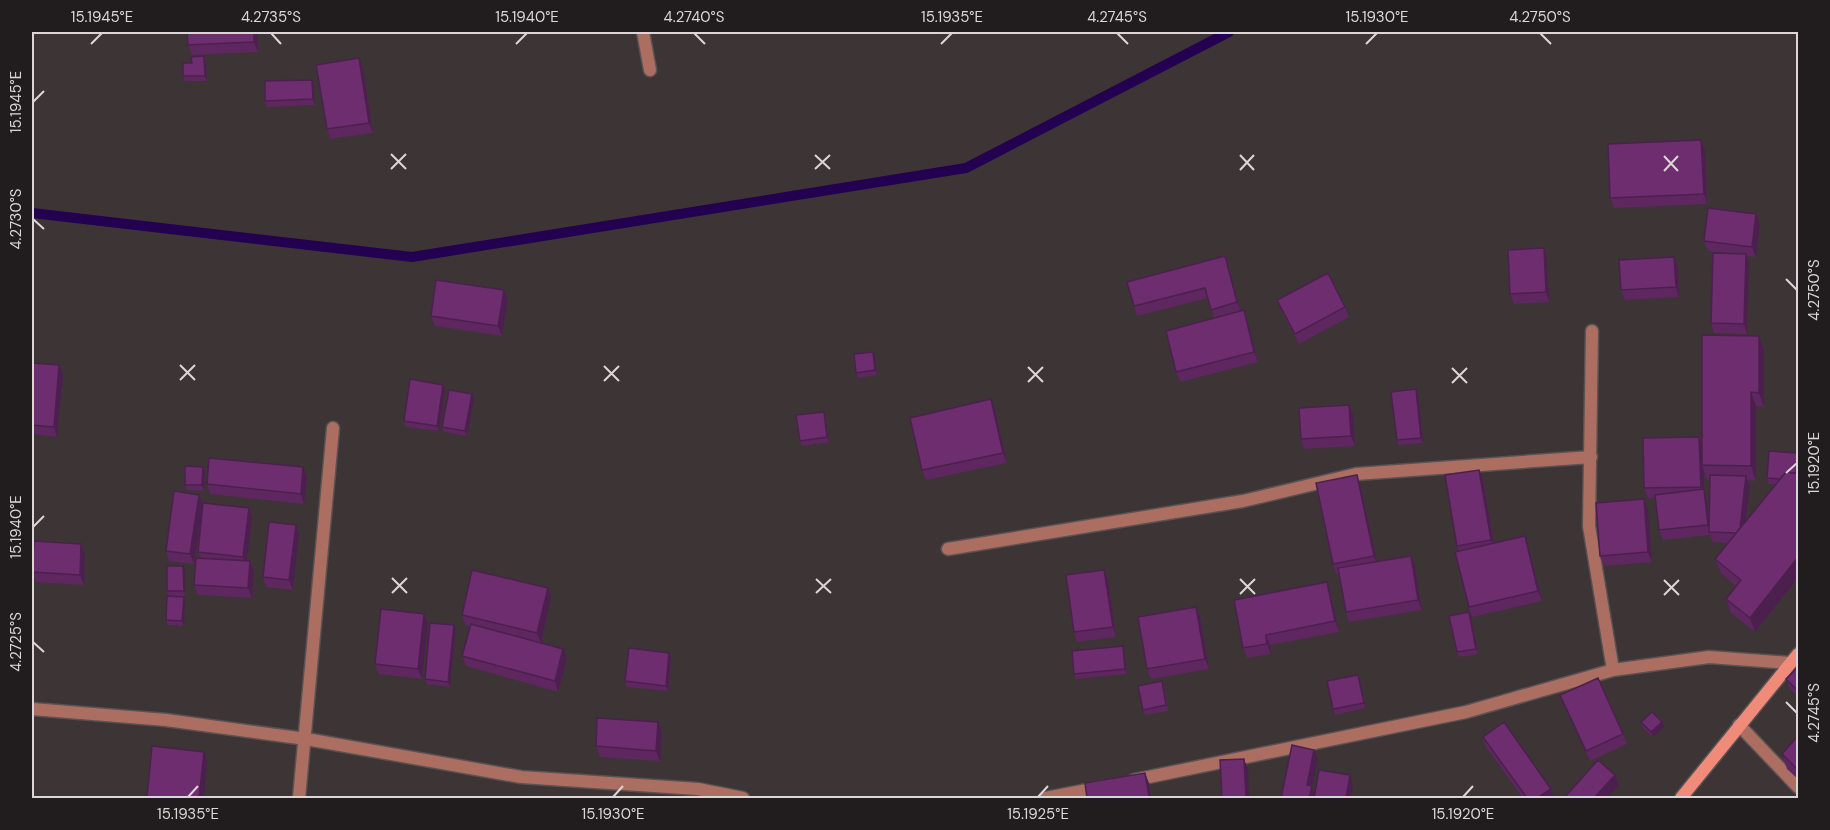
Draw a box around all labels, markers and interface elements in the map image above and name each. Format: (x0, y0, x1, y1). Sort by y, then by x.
text: 15.1945°E (71, 7, 133, 27)
text: 4.2735°S (241, 7, 301, 27)
text: 15.1940°E (495, 7, 559, 27)
text: 4.2740°S (664, 7, 725, 27)
text: 15.1935°E (921, 7, 983, 27)
text: 4.2745°S (1087, 7, 1147, 27)
text: 15.1930°E (1345, 7, 1409, 27)
text: 4.2750°S (1509, 7, 1571, 27)
text: 15.1945°E (6, 71, 26, 133)
text: 4.2730°S (6, 188, 26, 250)
text: 4.2750°S (1804, 259, 1824, 321)
text: 15.1920°E (1804, 432, 1824, 494)
text: 15.1940°E (6, 495, 26, 559)
text: 4.2725°S (6, 612, 26, 672)
text: 4.2745°S (1804, 683, 1824, 743)
text: 15.1935°E (157, 804, 219, 824)
text: 15.1930°E (581, 804, 645, 824)
text: 15.1925°E (1007, 804, 1069, 824)
text: 15.1920°E (1432, 804, 1494, 824)

